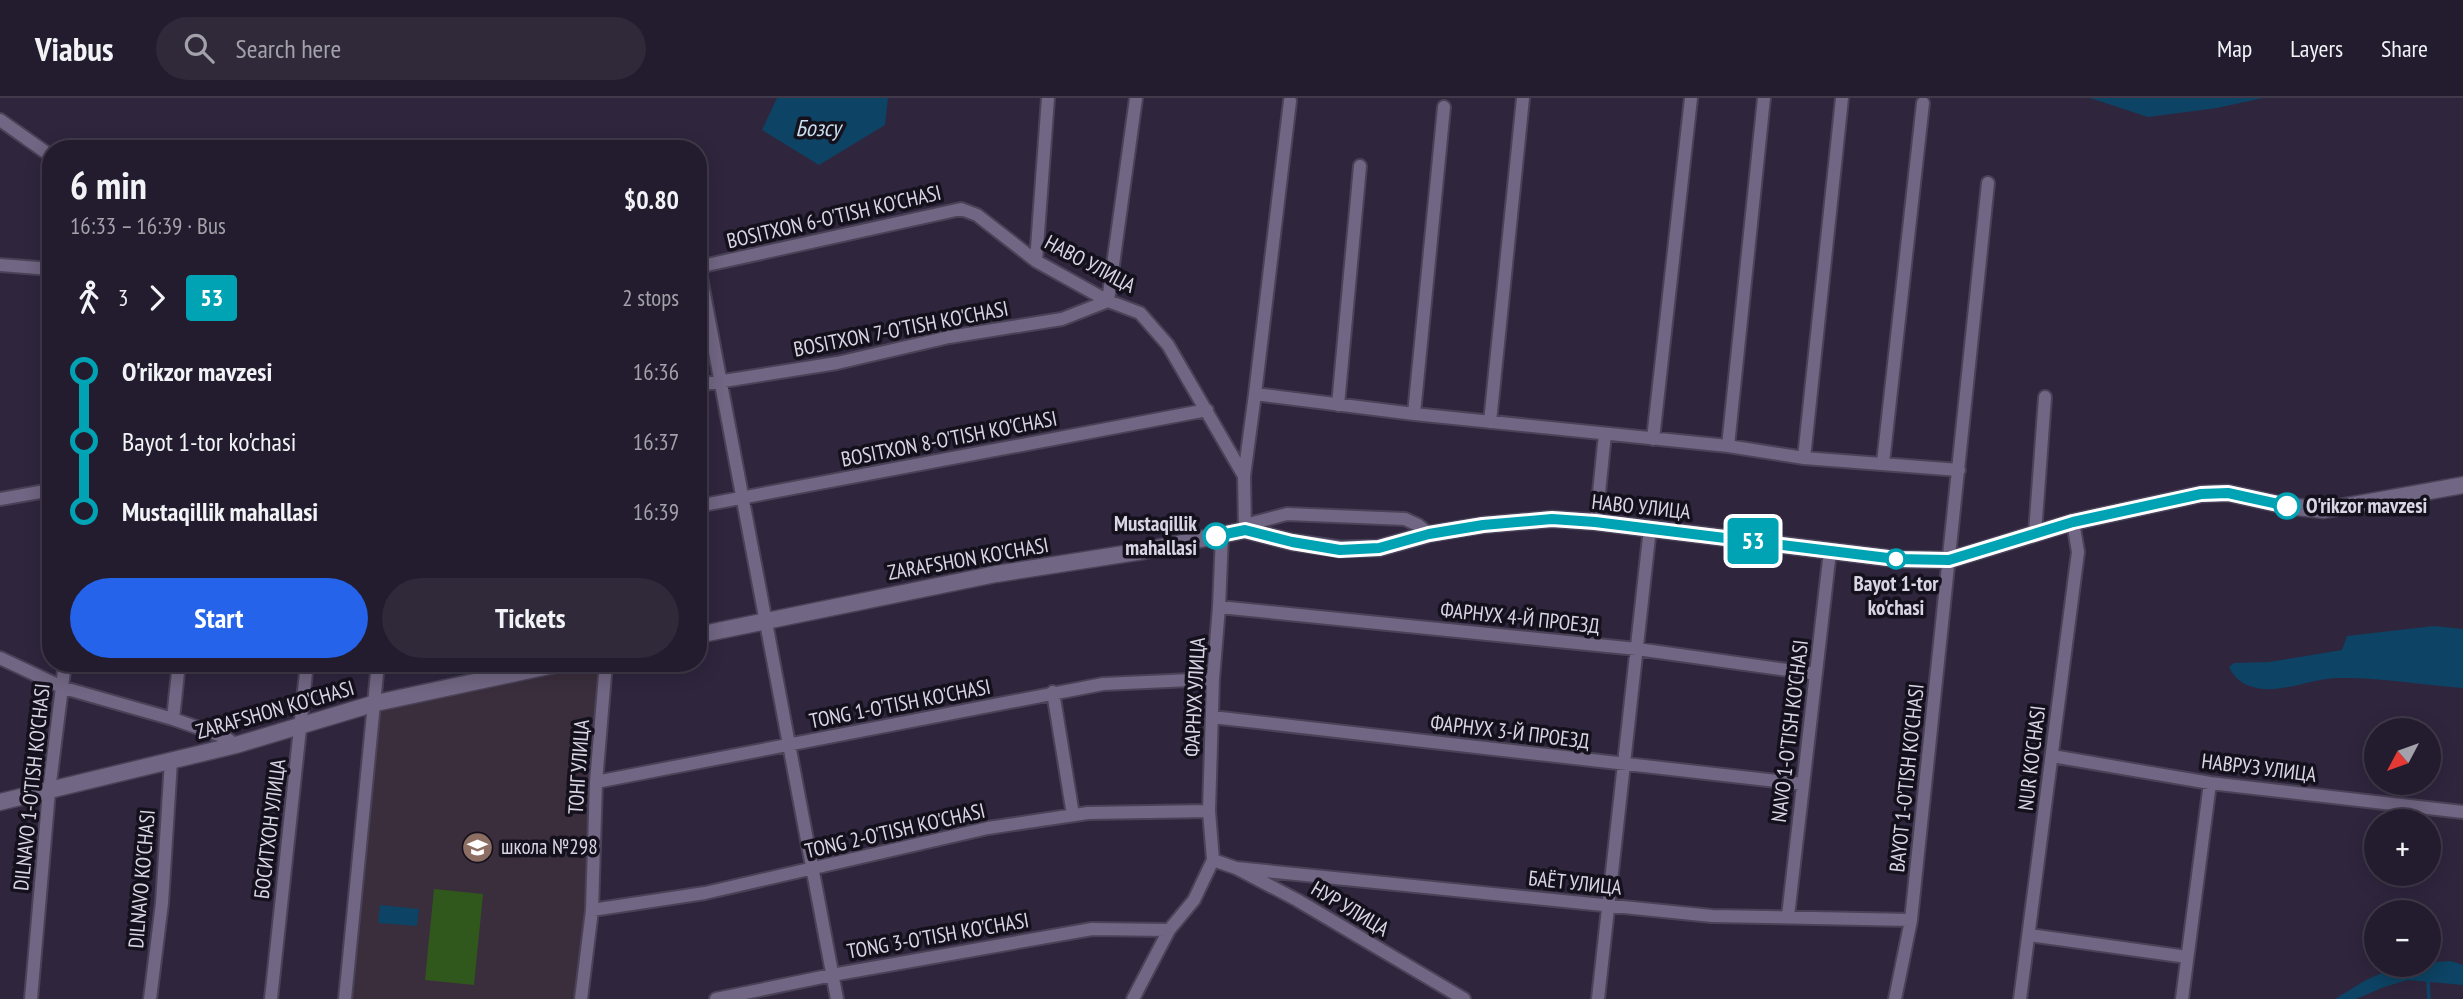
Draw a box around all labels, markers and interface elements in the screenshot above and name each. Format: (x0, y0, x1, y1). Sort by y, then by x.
search box (156, 17, 646, 80)
text: Viabus (35, 27, 114, 70)
icon: search (180, 29, 218, 67)
text: Search here (236, 32, 341, 65)
text: Map (2217, 33, 2252, 64)
text: Layers (2290, 33, 2343, 64)
text: Share (2381, 33, 2428, 64)
water label: Бозсу (796, 113, 844, 142)
text: 6 min (70, 160, 147, 209)
street label: BOSITXON 6-O'TISH KO'CHASI (724, 179, 944, 254)
text: $0.80 (624, 183, 679, 216)
text: 16:33 – 16:39 · Bus (70, 211, 226, 240)
street label: НАВО УЛИЦА (1040, 228, 1140, 299)
icon: walk (70, 279, 108, 317)
icon: forward (138, 279, 176, 317)
text: 53 (200, 282, 223, 313)
text: 3 (118, 283, 128, 312)
text: 2 stops (622, 283, 679, 312)
street label: BOSITXON 7-O'TISH KO'CHASI (791, 294, 1011, 363)
text: O'rikzor mavzesi (122, 355, 272, 388)
text: 16:36 (633, 357, 679, 386)
street label: BOSITXON 8-O'TISH KO'CHASI (839, 404, 1059, 473)
text: Bayot 1-tor ko'chasi (122, 425, 296, 458)
text: 16:37 (633, 427, 679, 456)
street label: НАВО УЛИЦА (1590, 488, 1692, 525)
place label: O'rikzor mavzesi (2306, 492, 2427, 519)
marker: O'rikzor mavzesi (2274, 493, 2300, 519)
text: Mustaqillik mahallasi (122, 495, 318, 528)
text: 16:39 (633, 497, 679, 526)
place label: Mustaqillik mahallasi (1114, 510, 1197, 561)
line badge: 53 (1722, 518, 1784, 564)
marker: Mustaqillik mahallasi (1203, 523, 1229, 549)
text: 53 (1742, 525, 1764, 556)
street label: ZARAFSHON KO'CHASI (885, 531, 1051, 586)
marker: Bayot 1-tor ko'chasi (1886, 549, 1906, 569)
place label: Bayot 1-tor ko'chasi (1854, 570, 1939, 621)
button: Start (70, 578, 368, 658)
button: Tickets (382, 578, 679, 658)
street label: ФАРНУХ 4-Й ПРОЕЗД (1439, 596, 1601, 639)
street label: ФАРНУХ УЛИЦА (1178, 637, 1211, 757)
street label: NAVO 1-O'TISH KO'CHASI (1765, 638, 1814, 824)
street label: TONG 1-O'TISH KO'CHASI (807, 673, 993, 734)
street label: ZARAFSHON KO'CHASI (193, 674, 357, 745)
street label: DILNAVO 1-O'TISH KO'CHASI (7, 682, 56, 892)
street label: BAYOT 1-O'TISH KO'CHASI (1883, 682, 1930, 873)
street label: NUR KO'CHASI (2012, 704, 2051, 812)
street label: ФАРНУХ 3-Й ПРОЕЗД (1429, 708, 1591, 755)
north arrow (2364, 718, 2441, 794)
map controls (2364, 718, 2441, 977)
street label: ТОНГ УЛИЦА (562, 719, 595, 815)
street label: НАВРУЗ УЛИЦА (2200, 747, 2318, 788)
street label: БОСИТХОН УЛИЦА (248, 758, 291, 900)
street label: TONG 2-O'TISH KO'CHASI (802, 797, 988, 864)
street label: DILNAVO KO'CHASI (122, 809, 161, 949)
button: + (2364, 809, 2441, 886)
school or university icon: школа №298 (461, 830, 495, 864)
place label: школа №298 (501, 833, 598, 860)
street label: БАЁТ УЛИЦА (1527, 864, 1623, 901)
street label: НУР УЛИЦА (1306, 875, 1394, 942)
button: − (2364, 900, 2441, 977)
street label: TONG 3-O'TISH KO'CHASI (845, 906, 1031, 965)

